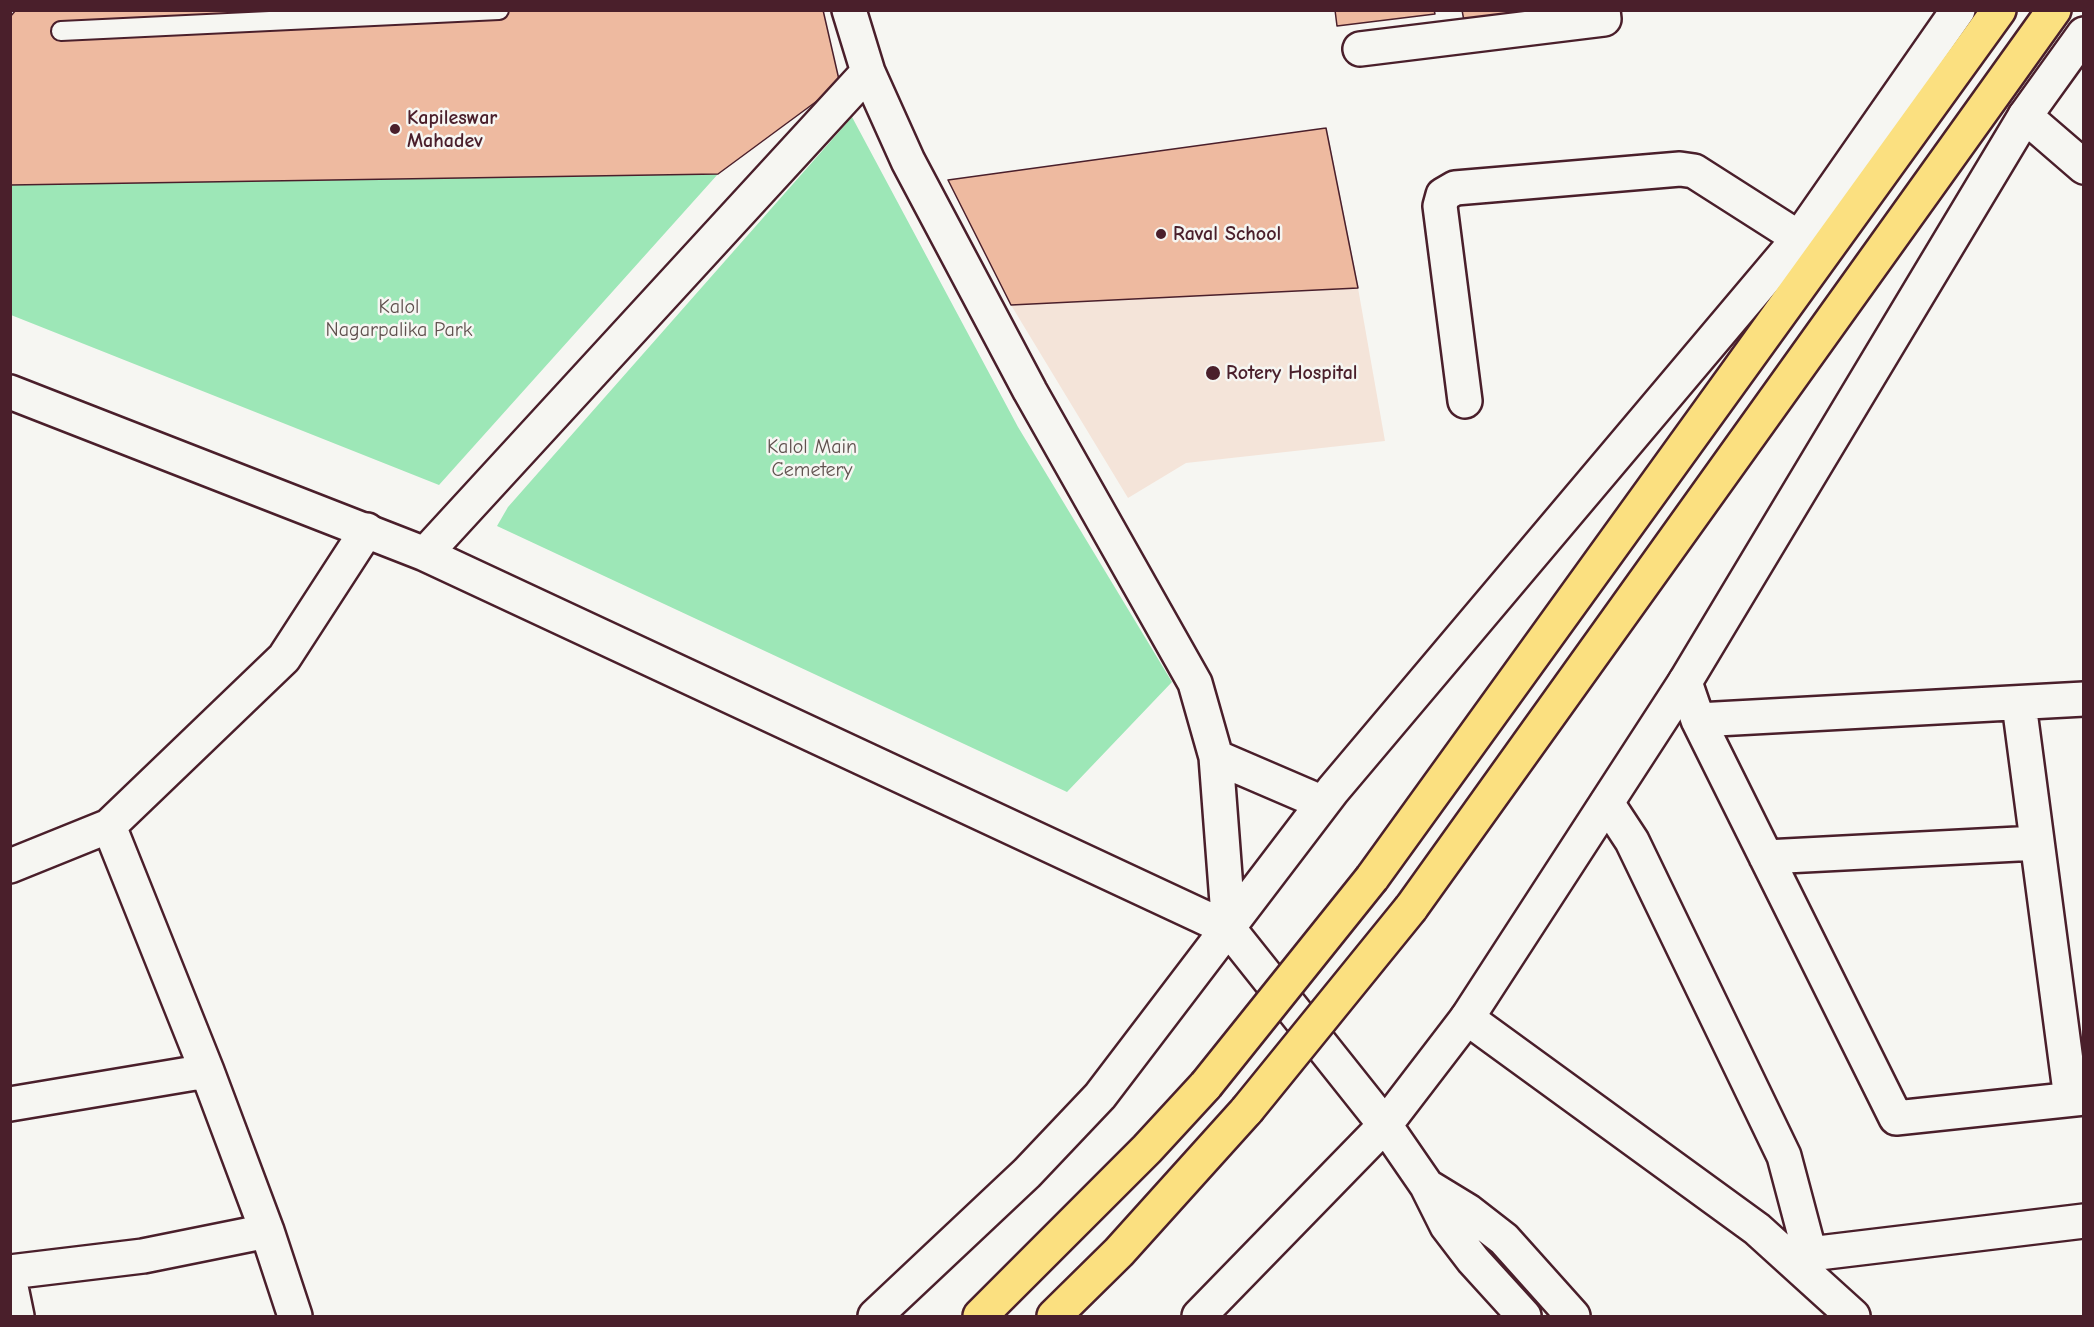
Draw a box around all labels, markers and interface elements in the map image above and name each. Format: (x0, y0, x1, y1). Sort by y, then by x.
place label: Kapileswar Mahadev (407, 106, 497, 153)
marker: Kapileswar Mahadev (388, 122, 402, 136)
place label: Raval School (1173, 222, 1281, 246)
marker: Raval School (1154, 227, 1168, 241)
park label: Kalol Nagarpalika Park (326, 295, 472, 342)
place label: Rotery Hospital (1226, 361, 1358, 385)
marker: Rotery Hospital (1204, 364, 1222, 382)
park label: Kalol Main Cemetery (767, 435, 857, 482)

